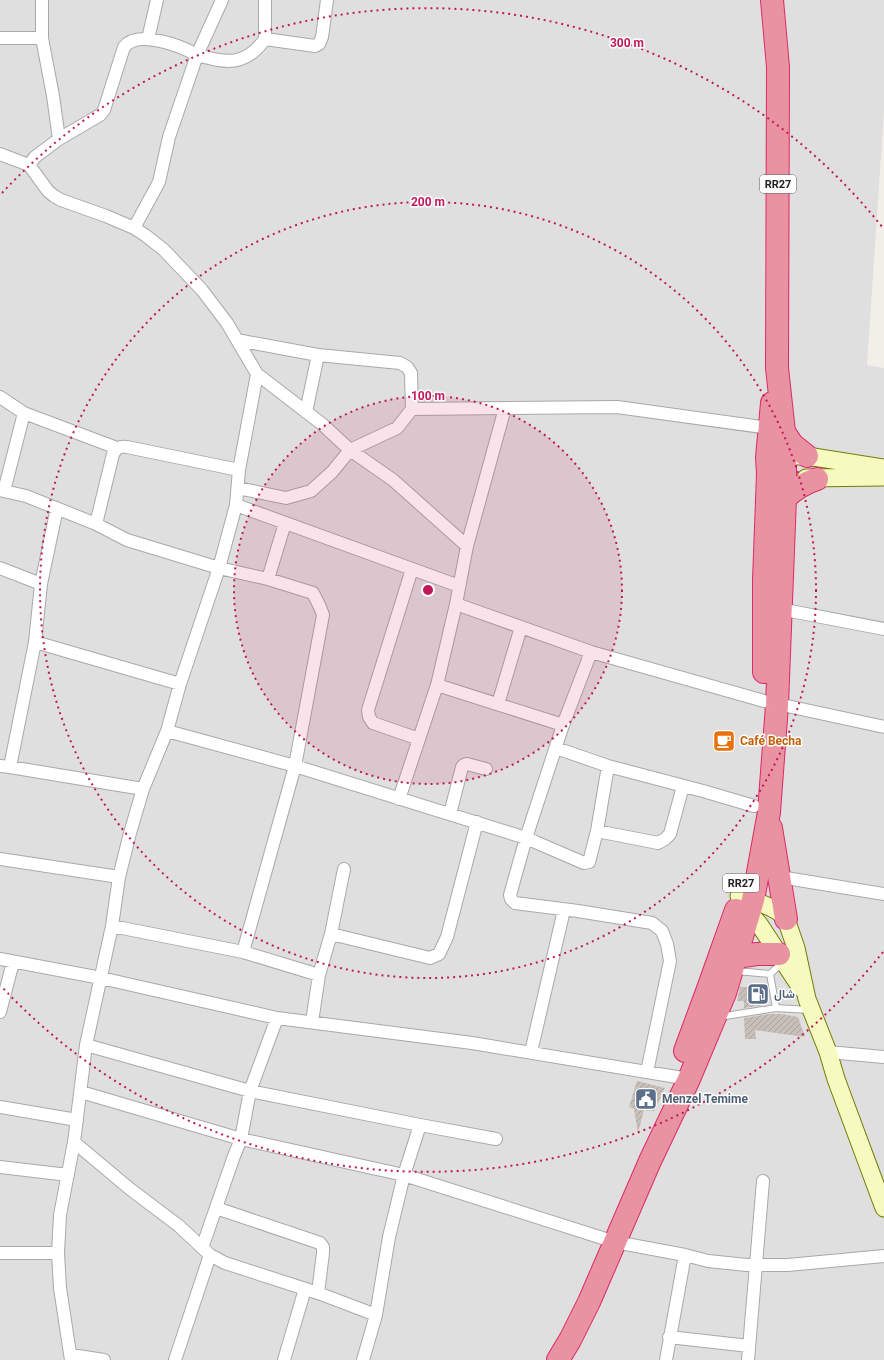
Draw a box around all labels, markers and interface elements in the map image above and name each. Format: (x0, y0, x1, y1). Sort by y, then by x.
text: 300 m (610, 36, 644, 50)
road number: RR27 (760, 175, 796, 193)
text: 200 m (411, 195, 445, 209)
text: 100 m (411, 389, 445, 403)
centre of rings (421, 583, 435, 597)
cafe icon: Café Becha (711, 728, 737, 754)
place label: Café Becha (740, 734, 802, 748)
road number: RR27 (723, 874, 759, 892)
fuel station icon: شال (745, 981, 771, 1007)
place label: شال (774, 987, 795, 1001)
public building icon: Menzel Temime (633, 1086, 659, 1112)
place label: Menzel Temime (662, 1092, 748, 1106)

